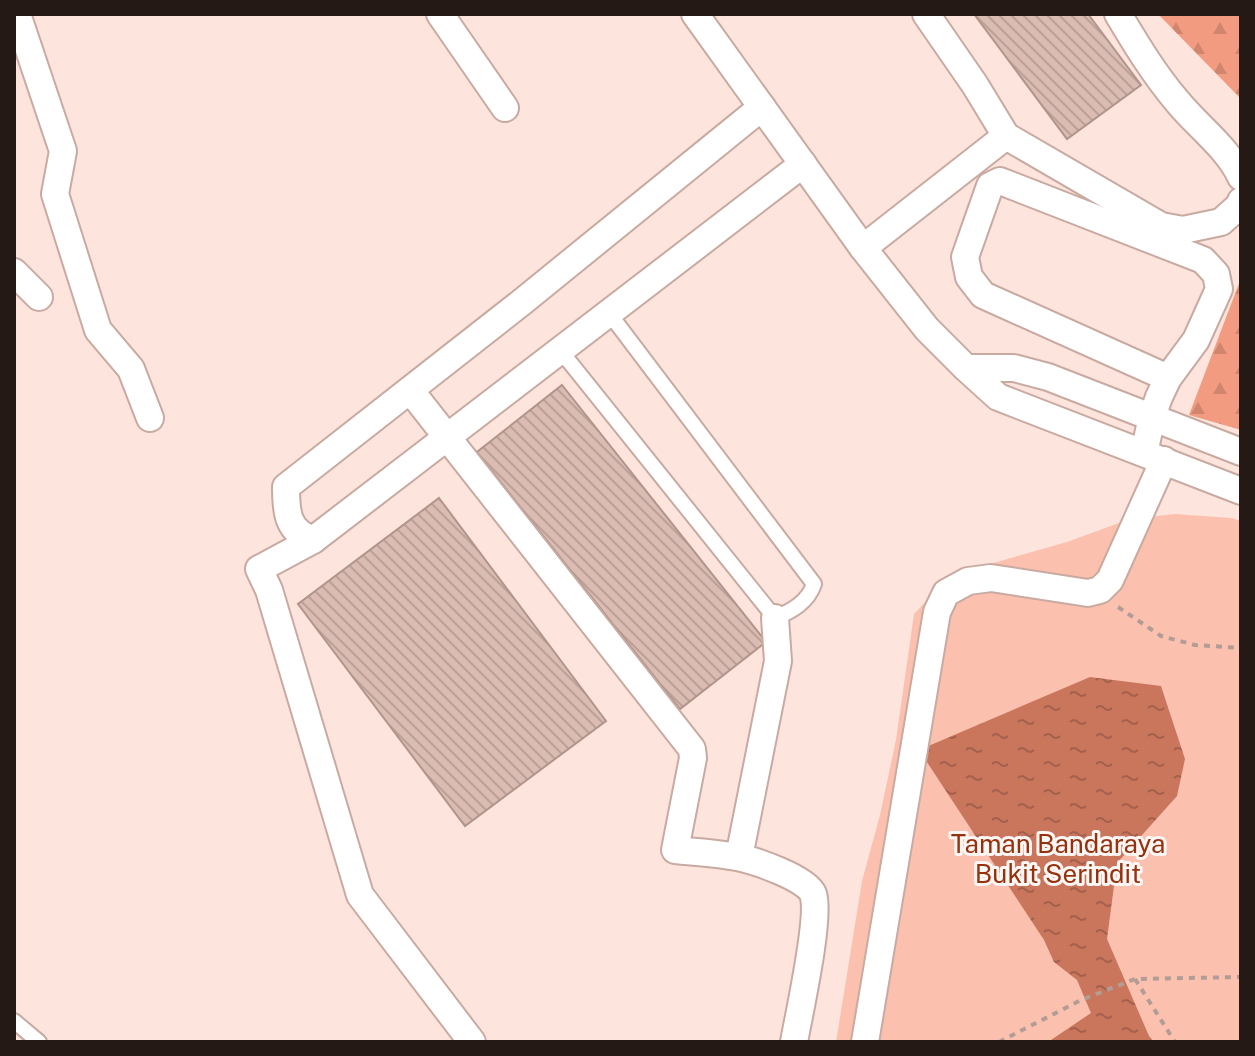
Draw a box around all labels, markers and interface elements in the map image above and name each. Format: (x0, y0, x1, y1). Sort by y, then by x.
park label: Taman Bandaraya Bukit Serindit (951, 828, 1165, 889)

